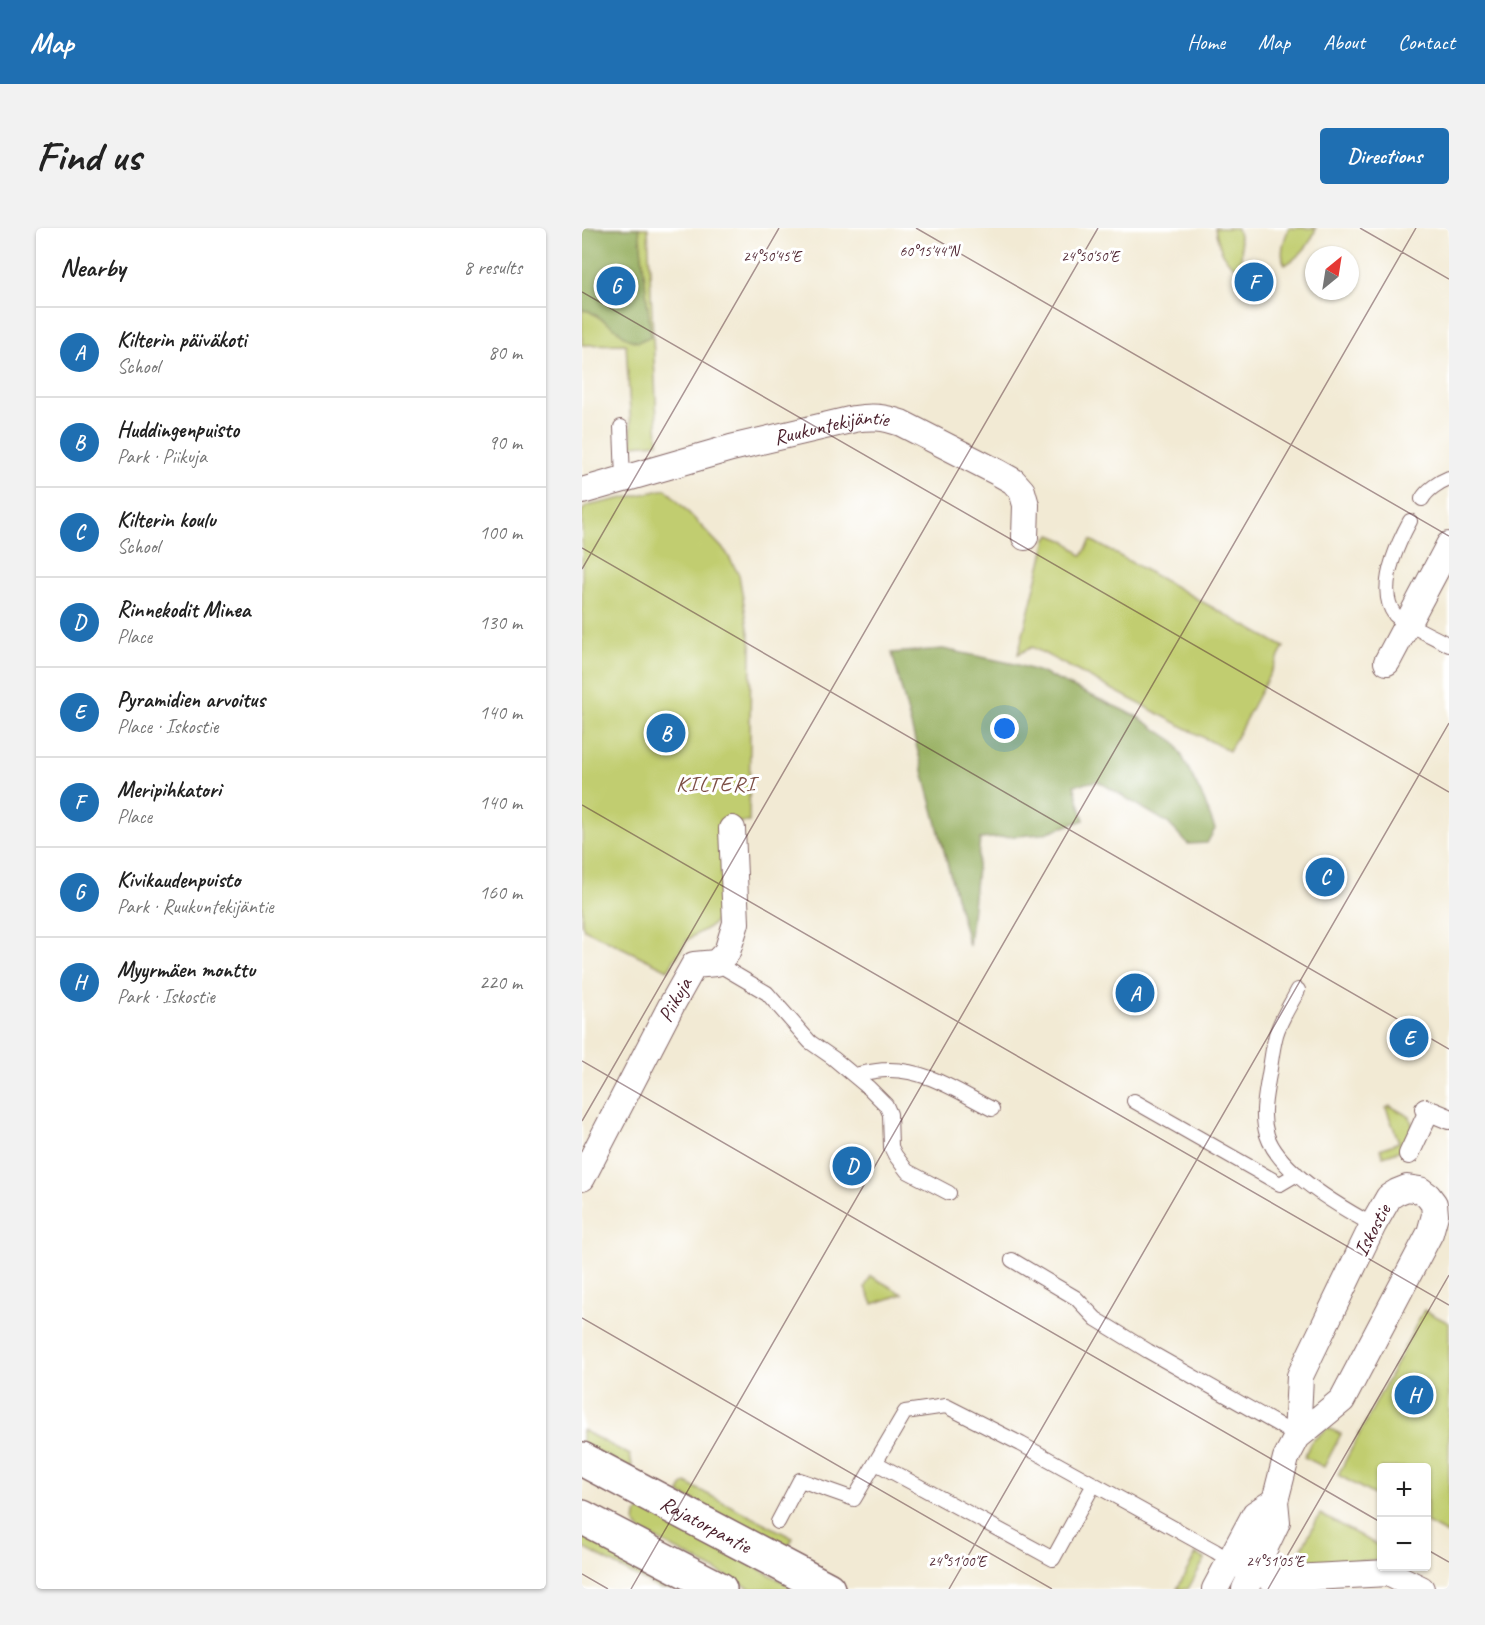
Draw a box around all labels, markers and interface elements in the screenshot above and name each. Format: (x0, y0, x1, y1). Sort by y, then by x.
text: Map (30, 25, 73, 60)
text: Home (1187, 29, 1225, 55)
text: Map (1258, 29, 1290, 55)
text: About (1323, 29, 1365, 55)
text: Contact (1398, 29, 1455, 55)
button: Directions (1320, 128, 1449, 184)
text: Find us (36, 130, 141, 183)
text: 60°15'44"N (899, 242, 962, 261)
north arrow (1305, 246, 1359, 300)
text: 24°50'45"E (743, 247, 803, 266)
text: 24°50'50"E (1061, 247, 1121, 266)
text: Nearby (60, 251, 125, 284)
text: 8 results (463, 255, 522, 280)
pin: F (1234, 260, 1274, 304)
pin: G (597, 264, 636, 308)
text: Kilterin päiväkoti (117, 326, 246, 354)
text: A (74, 340, 85, 365)
text: 80 m (488, 340, 522, 365)
text: School (117, 354, 160, 379)
street label: Ruukuntekijäntie (771, 404, 892, 450)
text: Huddingenpuisto (117, 416, 239, 444)
text: B (74, 430, 85, 455)
text: 90 m (488, 430, 522, 455)
text: Park · Piikuja (117, 444, 207, 469)
text: Kilterin koulu (117, 506, 215, 534)
text: C (75, 520, 84, 545)
text: 100 m (479, 520, 522, 545)
text: School (117, 534, 160, 559)
text: Rinnekodit Minea (117, 596, 250, 624)
text: D (74, 610, 85, 635)
text: 130 m (479, 610, 522, 635)
text: Place (117, 624, 152, 649)
text: Pyramidien arvoitus (117, 686, 265, 714)
text: E (74, 700, 85, 725)
text: 140 m (479, 700, 522, 725)
pin: B (646, 710, 686, 756)
text: Place · Iskostie (117, 714, 218, 739)
your location (990, 714, 1019, 743)
district label: KILTERI (676, 770, 760, 798)
text: Meripihkatori (117, 776, 221, 804)
text: F (75, 790, 84, 815)
text: 140 m (479, 790, 522, 815)
text: Place (117, 804, 152, 829)
pin: C (1306, 854, 1344, 900)
text: Kivikaudenpuisto (117, 866, 240, 894)
text: G (75, 880, 84, 905)
text: 160 m (479, 880, 522, 905)
text: Park · Ruukuntekijäntie (117, 894, 274, 919)
text: Myyrmäen monttu (117, 956, 255, 984)
text: H (74, 970, 85, 995)
text: 220 m (479, 970, 522, 995)
pin: A (1116, 970, 1154, 1016)
street label: Piikuja (652, 971, 698, 1026)
text: Park · Iskostie (117, 984, 215, 1009)
pin: E (1390, 1016, 1428, 1060)
pin: D (832, 1144, 872, 1188)
street label: Iskostie (1348, 1198, 1397, 1261)
pin: H (1394, 1372, 1434, 1418)
map controls (1377, 1463, 1431, 1571)
button: + (1377, 1463, 1431, 1517)
street label: Rajatorpantie (656, 1490, 757, 1560)
button: − (1377, 1517, 1431, 1571)
text: 24°51'00"E (928, 1552, 988, 1571)
text: 24°51'05"E (1246, 1552, 1306, 1571)

